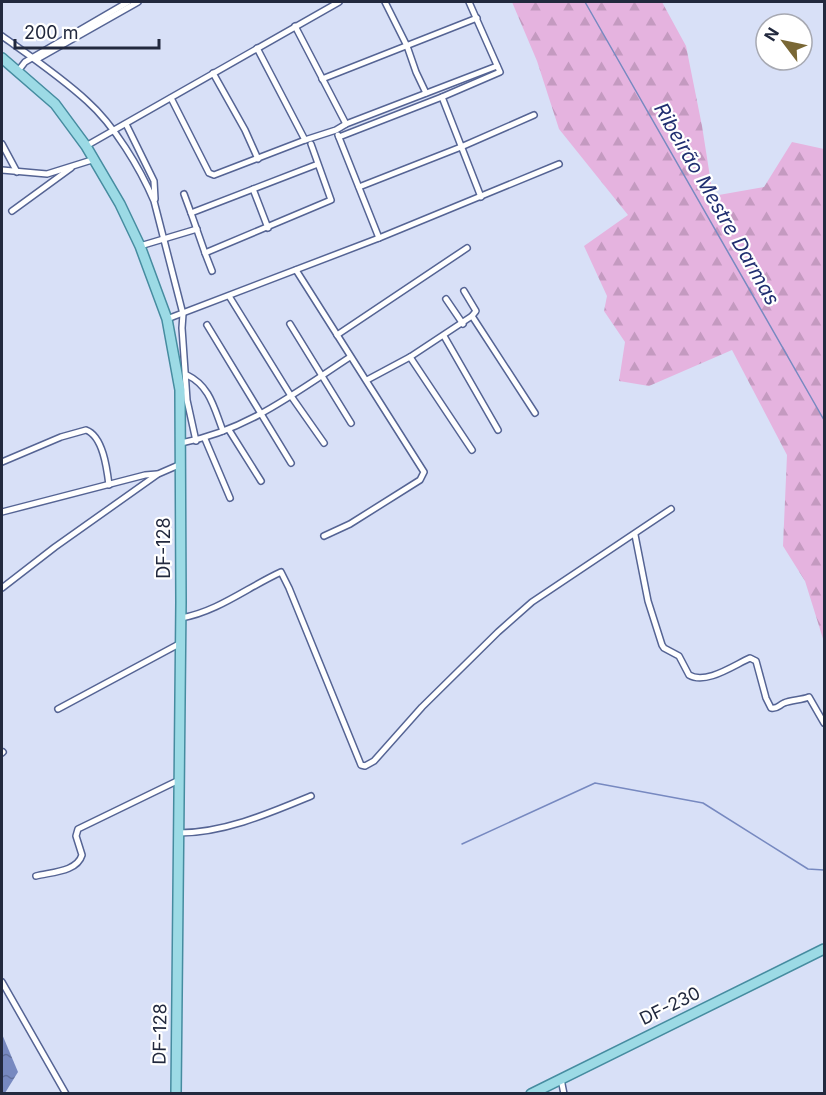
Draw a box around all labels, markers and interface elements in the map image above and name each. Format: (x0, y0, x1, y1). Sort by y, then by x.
scale bar (15, 12, 159, 50)
north arrow (754, 12, 814, 72)
text: 200 m (24, 22, 79, 43)
text: N (760, 24, 783, 45)
water label: Ribeirão Mestre Darmas (649, 99, 785, 309)
street label: DF-128 (153, 517, 174, 579)
street label: DF-230 (636, 982, 703, 1029)
street label: DF-128 (148, 1003, 171, 1065)

